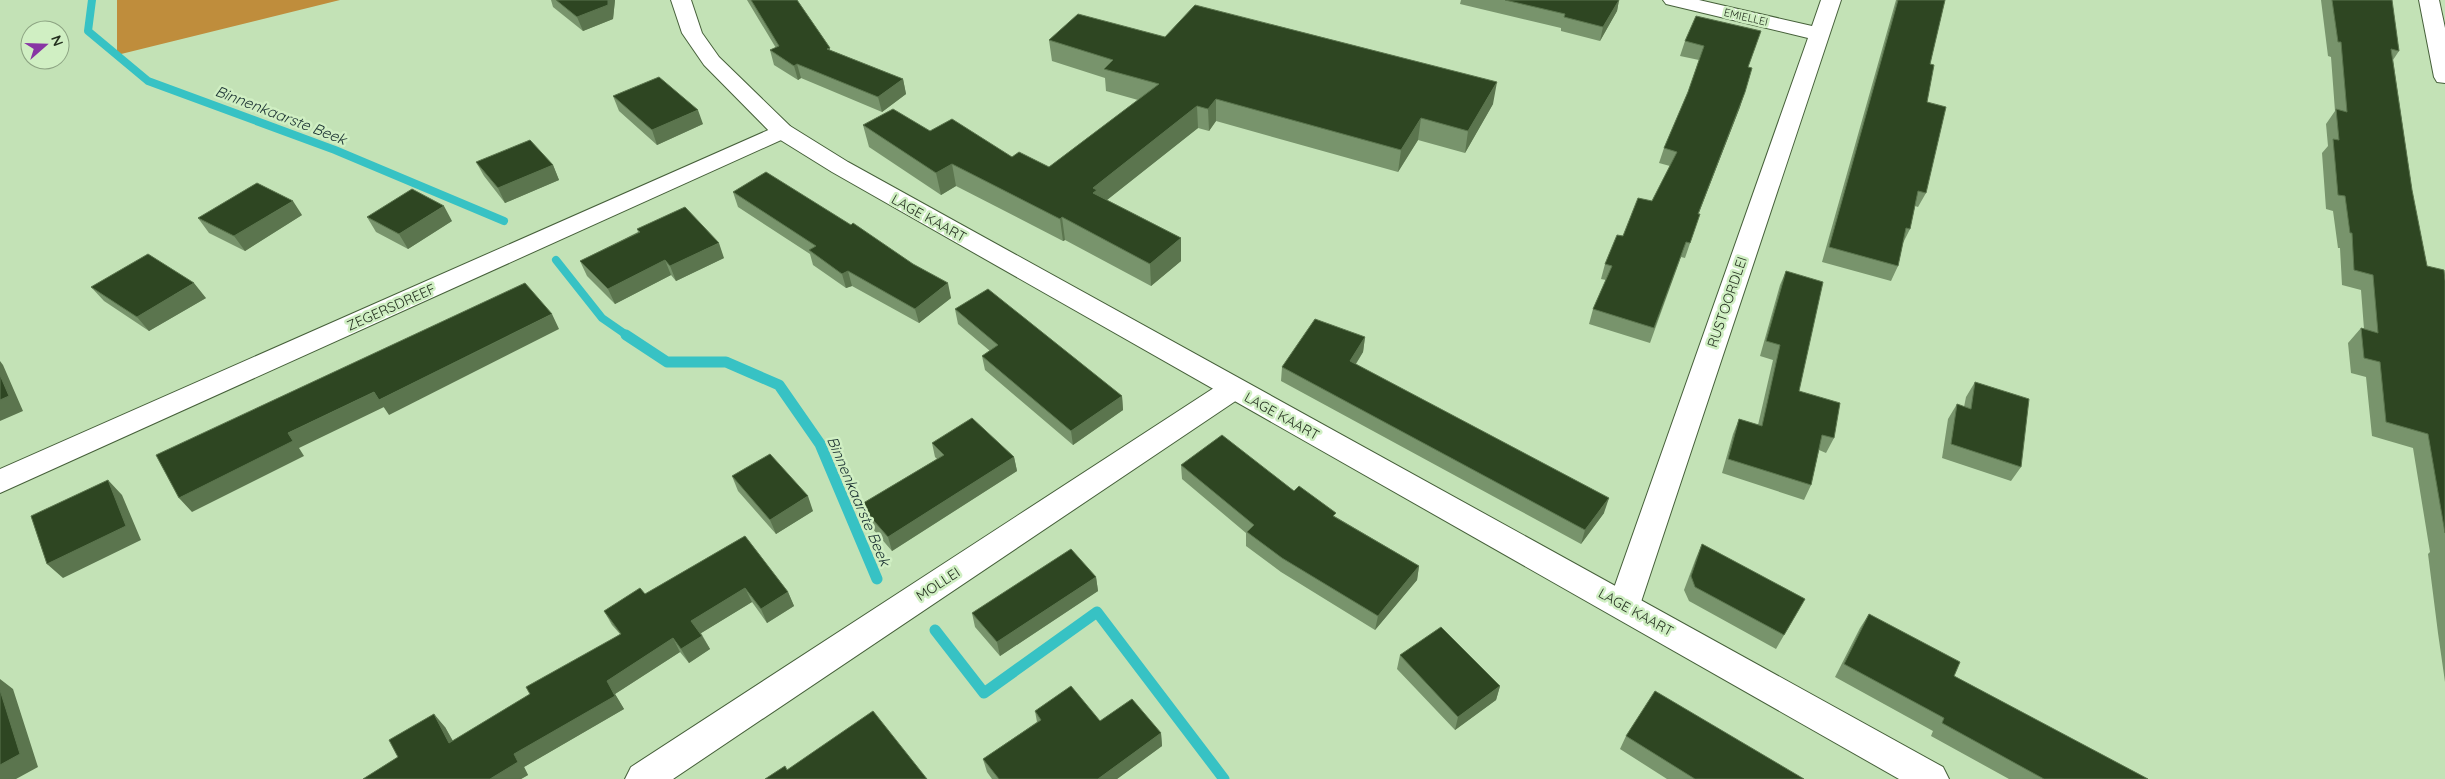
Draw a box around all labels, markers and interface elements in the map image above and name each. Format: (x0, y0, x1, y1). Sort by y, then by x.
street label: EMIELLEI (1722, 5, 1770, 29)
north arrow (20, 20, 70, 70)
text: N (47, 33, 67, 48)
water label: Binnenkaarste Beek (213, 81, 351, 149)
street label: LAGE KAART (888, 190, 970, 246)
street label: RUSTOORDLEI (1703, 254, 1751, 350)
street label: ZEGERSDREEF (344, 279, 438, 335)
street label: LAGE KAART (1241, 388, 1323, 444)
water label: Binnenkaarste Beek (823, 433, 896, 570)
street label: MOLLEI (913, 563, 963, 605)
street label: LAGE KAART (1595, 584, 1677, 640)

